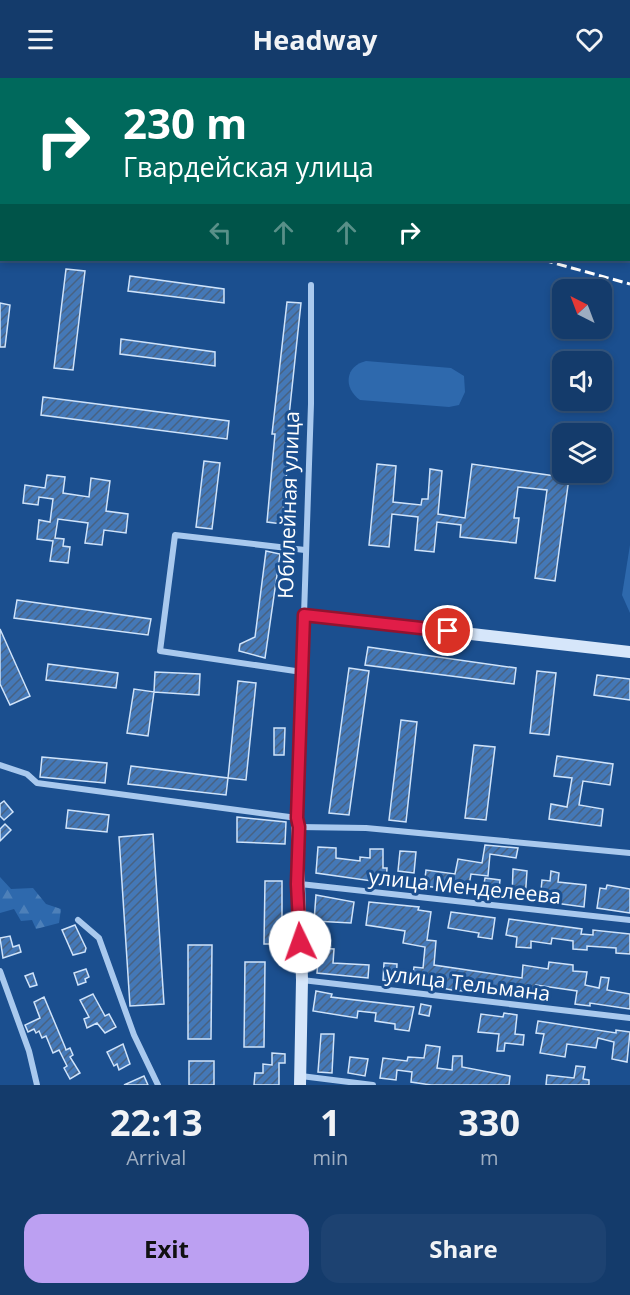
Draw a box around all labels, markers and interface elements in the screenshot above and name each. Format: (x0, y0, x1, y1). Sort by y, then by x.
text: Headway (253, 21, 377, 58)
icon: menu (24, 23, 57, 56)
icon: heart (573, 23, 606, 56)
text: 230 m (123, 94, 247, 151)
icon: right (24, 102, 102, 180)
text: Гвардейская улица (123, 148, 374, 185)
icon: left (204, 216, 237, 249)
icon: ahead (267, 216, 300, 249)
icon: ahead (330, 216, 363, 249)
icon: right (393, 216, 426, 249)
north arrow (552, 279, 612, 339)
map controls (552, 279, 612, 483)
button: sound (552, 351, 612, 411)
street label: Юбилейная улица (271, 411, 305, 599)
button: layers (552, 423, 612, 483)
pin (422, 605, 473, 656)
icon: arrive (431, 614, 464, 647)
street label: улица Менделеева (367, 862, 563, 910)
position arrow (268, 910, 332, 974)
street label: улица Тельмана (384, 959, 552, 1007)
text: 22:13 (110, 1098, 203, 1147)
text: 1 (320, 1098, 341, 1147)
text: 330 (458, 1098, 520, 1147)
text: Arrival (126, 1144, 186, 1171)
text: min (312, 1144, 348, 1171)
text: m (480, 1144, 498, 1171)
button: Exit (24, 1214, 309, 1283)
button: Share (321, 1214, 606, 1283)

